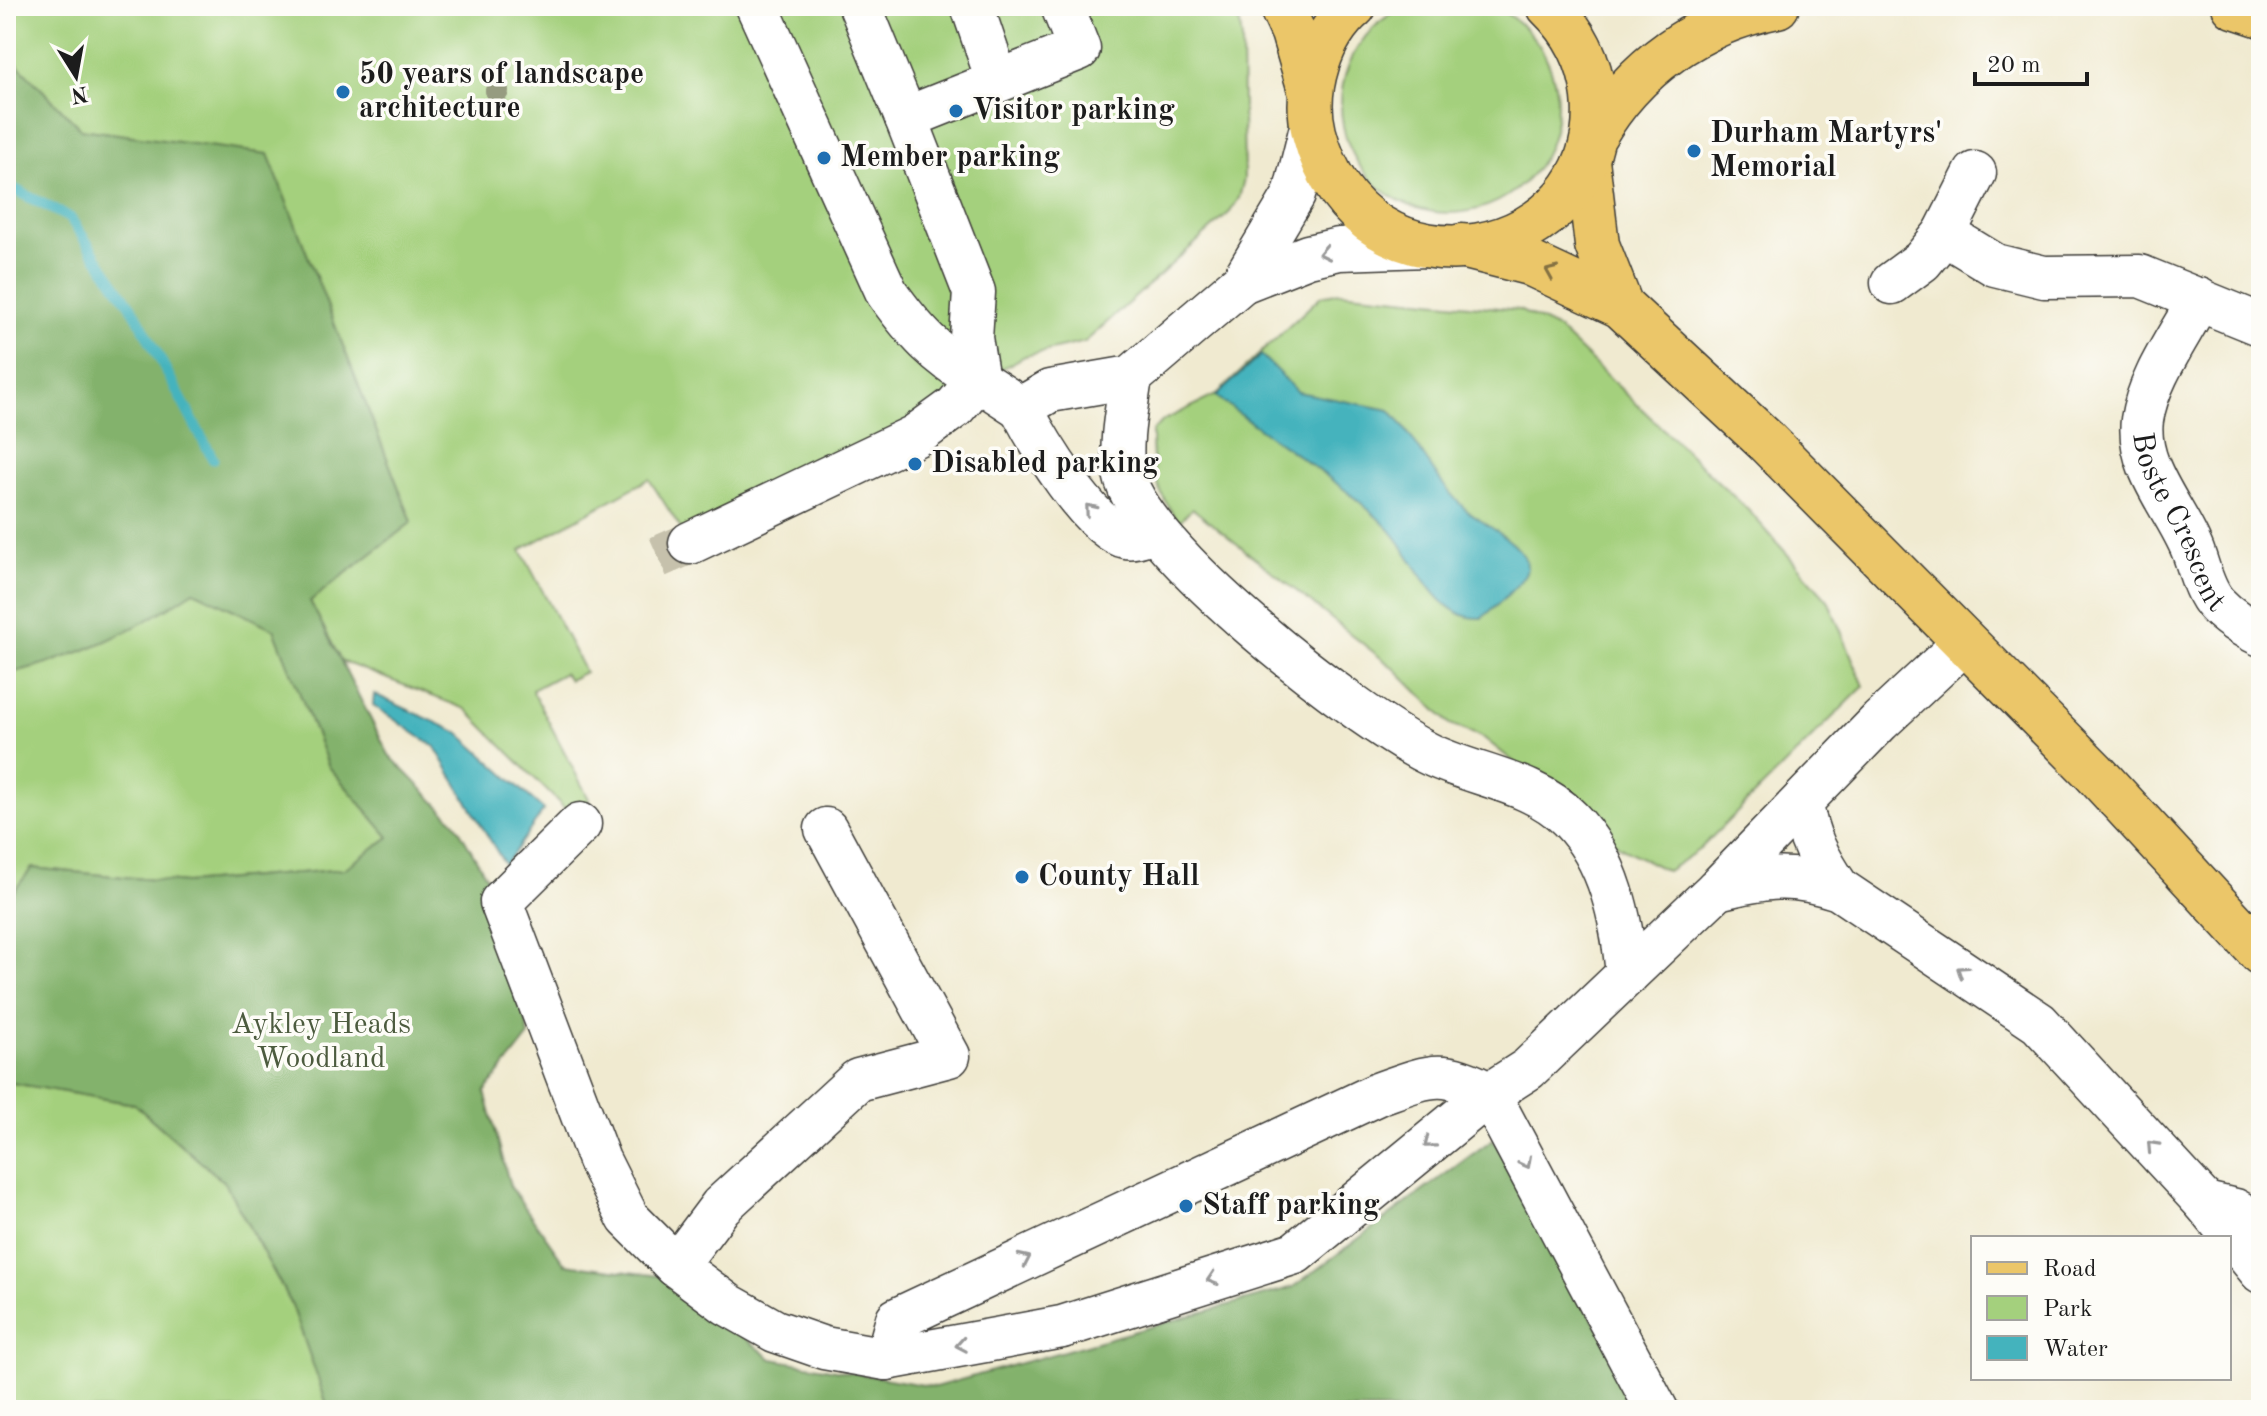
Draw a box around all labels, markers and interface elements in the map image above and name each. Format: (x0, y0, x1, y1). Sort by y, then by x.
north arrow (36, 36, 116, 116)
scale bar (1975, 36, 2087, 86)
text: 20 m (1987, 54, 2041, 78)
place label: 50 years of landscape architecture (359, 60, 644, 124)
text: N (69, 81, 90, 106)
marker: 50 years of landscape architecture (334, 83, 352, 101)
place label: Visitor parking (972, 96, 1175, 126)
marker: Visitor parking (947, 102, 965, 120)
place label: Durham Martyrs' Memorial (1710, 119, 1942, 183)
marker: Durham Martyrs' Memorial (1685, 142, 1703, 160)
place label: Member parking (840, 143, 1060, 173)
marker: Member parking (815, 149, 833, 167)
one-way arrow (1317, 243, 1330, 260)
one-way arrow (1544, 265, 1559, 281)
street label: Boste Crescent (2126, 430, 2231, 618)
place label: Disabled parking (931, 449, 1159, 479)
marker: Disabled parking (906, 455, 924, 473)
one-way arrow (1085, 504, 1100, 518)
place label: County Hall (1038, 862, 1200, 892)
marker: County Hall (1013, 868, 1031, 886)
one-way arrow (1957, 965, 1971, 980)
park label: Aykley Heads Woodland (231, 1010, 411, 1074)
one-way arrow (1423, 1133, 1438, 1148)
one-way arrow (2148, 1140, 2162, 1155)
one-way arrow (1516, 1154, 1531, 1169)
place label: Staff parking (1202, 1191, 1380, 1221)
marker: Staff parking (1177, 1197, 1195, 1215)
legend (1971, 1236, 2231, 1380)
one-way arrow (1017, 1253, 1031, 1269)
text: Road (2043, 1258, 2096, 1282)
one-way arrow (1206, 1270, 1220, 1286)
text: Park (2043, 1298, 2092, 1322)
one-way arrow (954, 1336, 968, 1353)
text: Water (2043, 1338, 2108, 1362)

